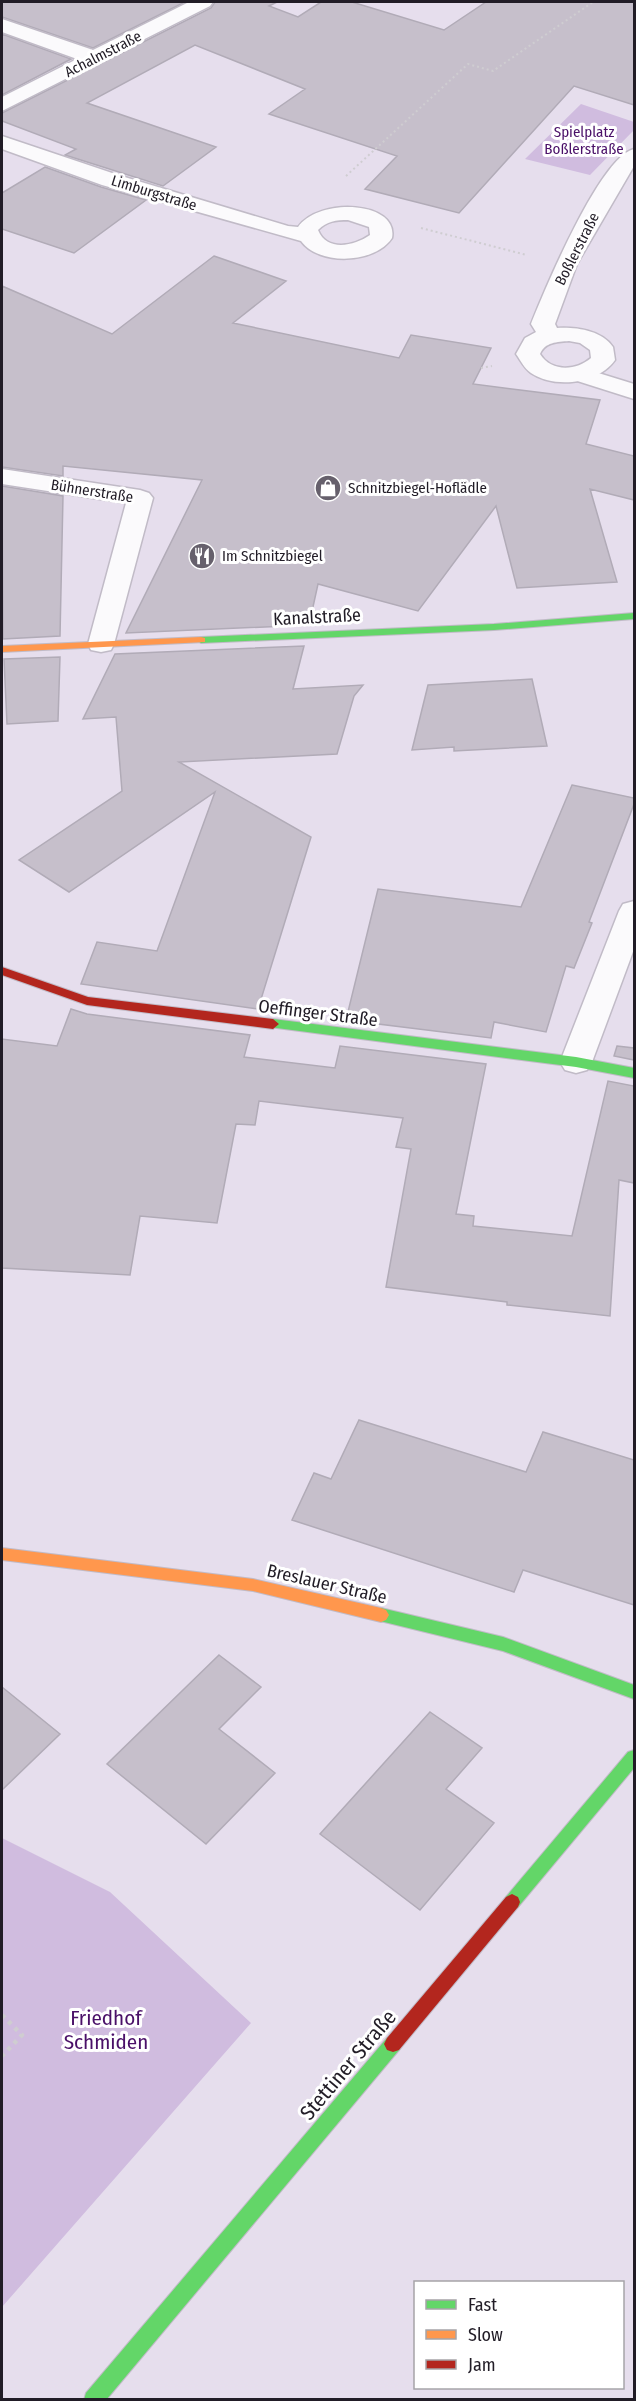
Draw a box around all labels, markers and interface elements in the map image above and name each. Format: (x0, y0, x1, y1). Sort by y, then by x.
street label: Achalmstraße (62, 27, 144, 81)
park label: Spielplatz Boßlerstraße (544, 123, 624, 158)
street label: Limburgstraße (109, 171, 199, 215)
street label: Boßlerstraße (551, 210, 603, 288)
shop icon: Schnitzbiegel-Hoflädle (313, 473, 343, 503)
street label: Bühnerstraße (50, 476, 134, 506)
place label: Schnitzbiegel-Hoflädle (348, 479, 487, 497)
restaurant icon: Im Schnitzbiegel (187, 541, 217, 571)
place label: Im Schnitzbiegel (222, 547, 323, 565)
street label: Kanalstraße (273, 604, 361, 630)
street label: Oeffinger Straße (257, 995, 379, 1031)
street label: Breslauer Straße (265, 1560, 389, 1609)
park label: Friedhof Schmiden (64, 2005, 148, 2055)
street label: Stettiner Straße (294, 2005, 402, 2125)
legend (414, 2281, 624, 2389)
text: Fast (468, 2294, 497, 2316)
text: Slow (468, 2324, 503, 2346)
text: Jam (468, 2354, 496, 2376)

